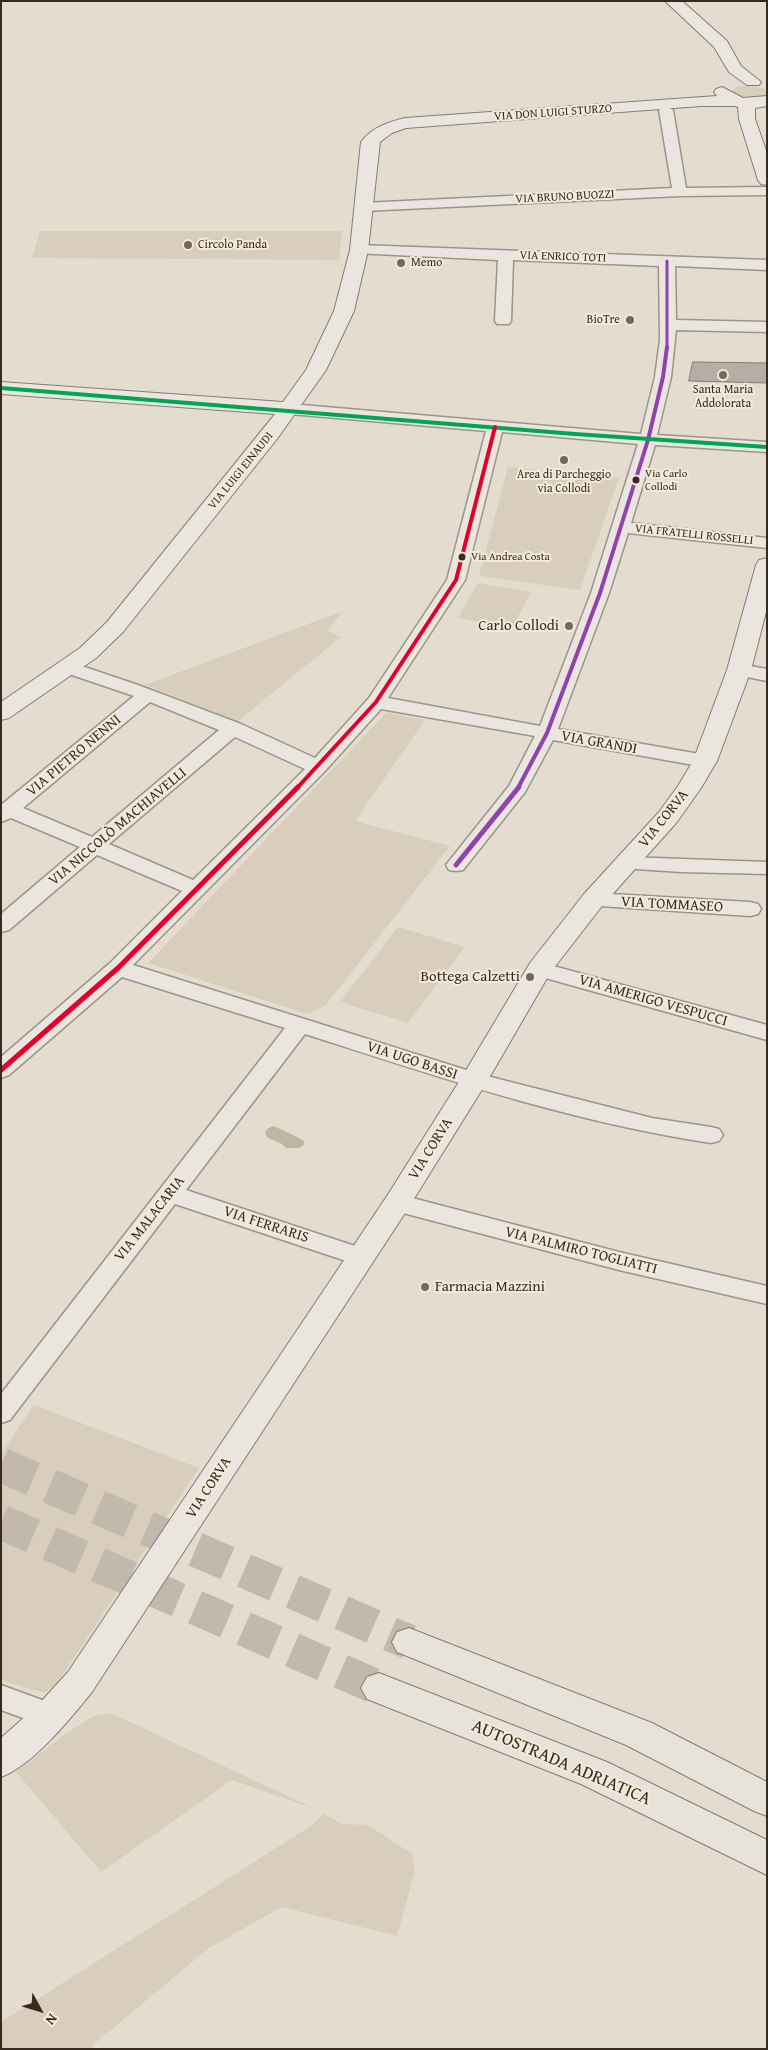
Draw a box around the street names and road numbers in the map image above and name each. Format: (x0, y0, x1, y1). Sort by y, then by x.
street label: VIA DON LUIGI STURZO (493, 102, 613, 124)
street label: VIA BRUNO BUOZZI (515, 187, 615, 207)
street label: VIA ENRICO TOTI (519, 248, 607, 266)
street label: VIA LUIGI EINAUDI (205, 429, 277, 513)
street label: VIA FRATELLI ROSSELLI (634, 522, 754, 548)
street label: VIA PIETRO NENNI (23, 711, 125, 801)
street label: VIA GRANDI (560, 727, 638, 759)
street label: VIA NICCOLÒ MACHIAVELLI (45, 764, 191, 890)
street label: VIA CORVA (635, 786, 693, 852)
street label: VIA TOMMASEO (621, 893, 723, 917)
street label: VIA AMERIGO VESPUCCI (577, 971, 729, 1031)
street label: VIA UGO BASSI (364, 1038, 460, 1084)
street label: VIA CORVA (405, 1115, 457, 1183)
street label: VIA MALACARIA (111, 1173, 189, 1265)
street label: VIA FERRARIS (221, 1203, 311, 1247)
street label: VIA PALMIRO TOGLIATTI (503, 1223, 659, 1279)
street label: VIA CORVA (182, 1454, 236, 1522)
street label: AUTOSTRADA ADRIATICA (468, 1716, 654, 1810)

